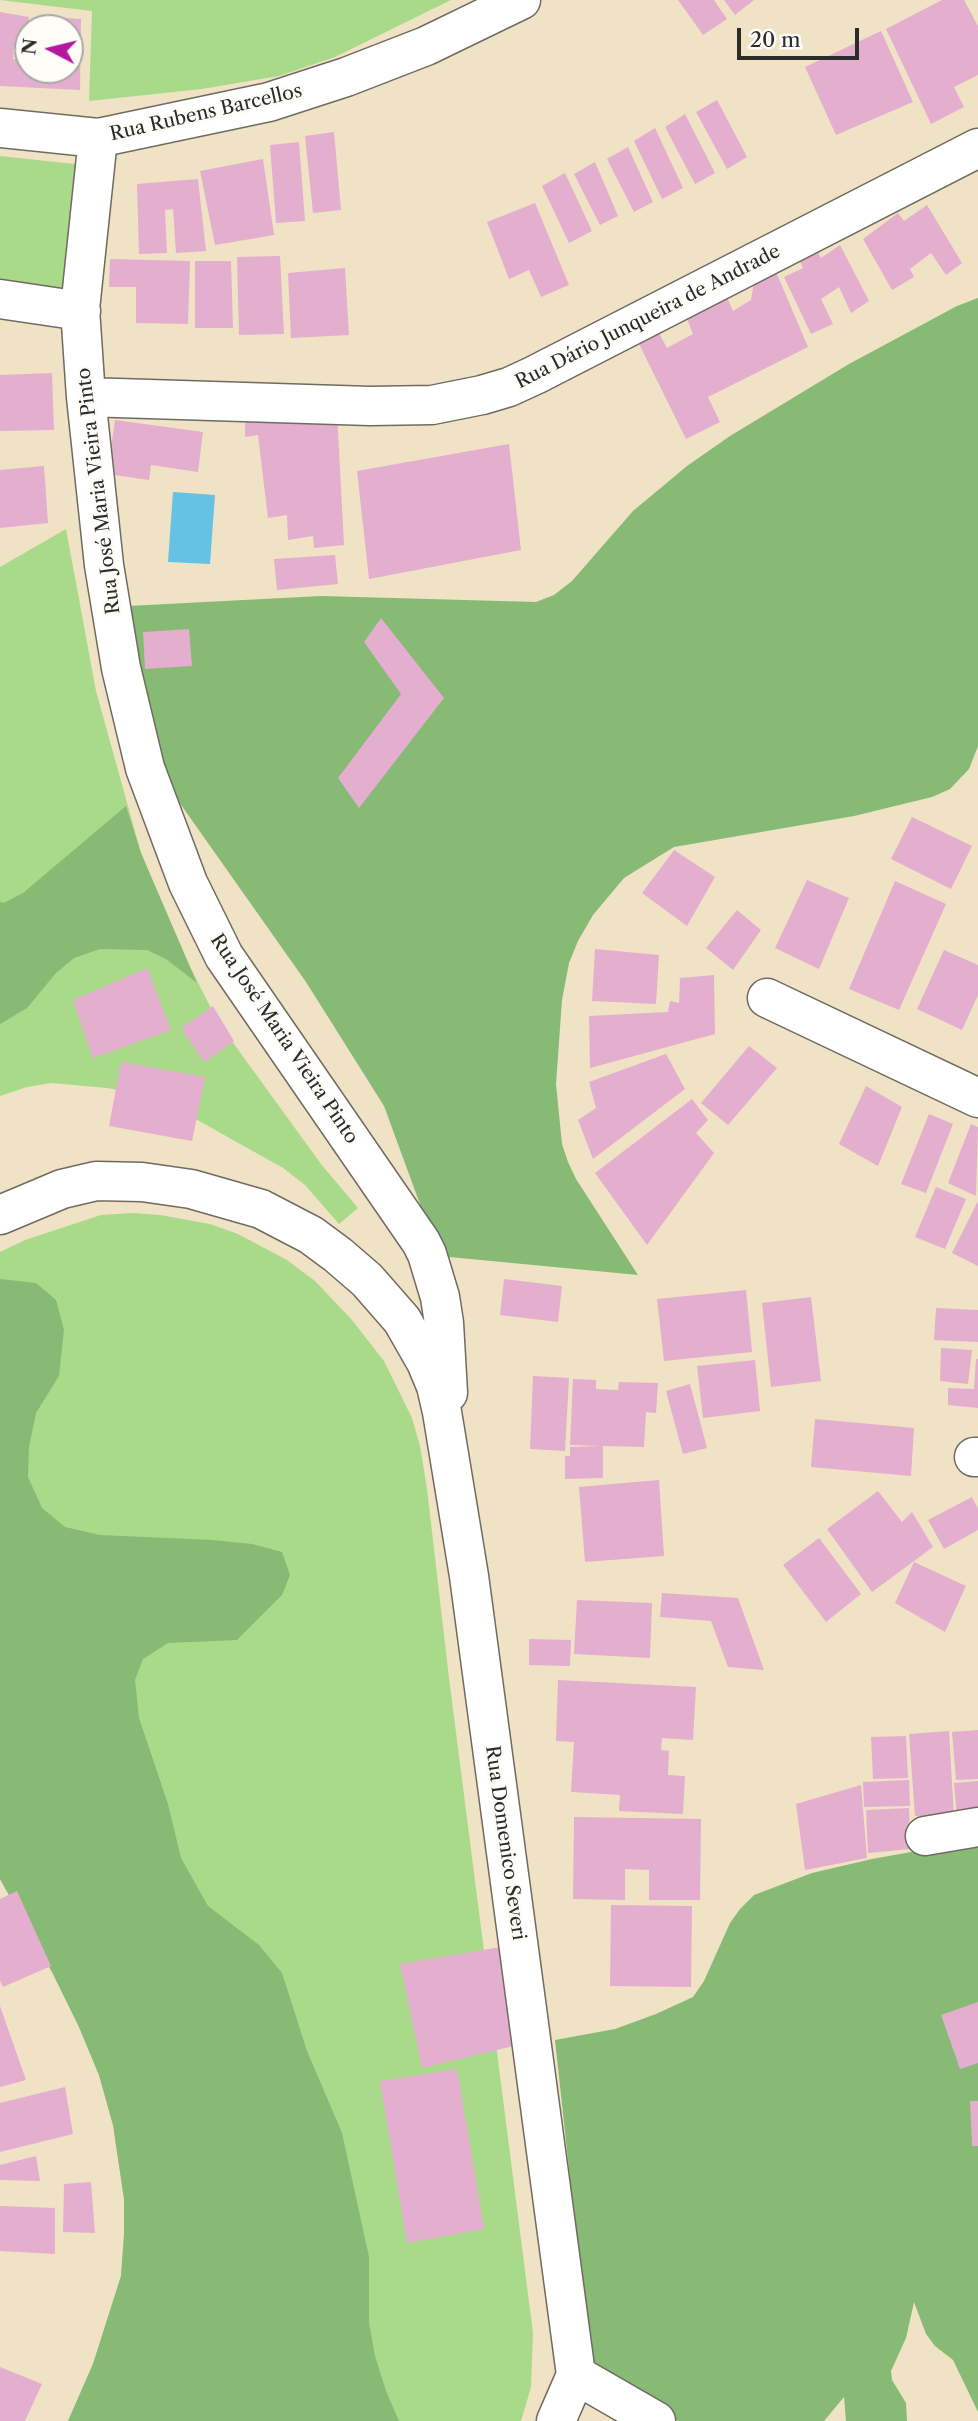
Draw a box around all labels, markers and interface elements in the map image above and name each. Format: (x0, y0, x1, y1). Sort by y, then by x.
north arrow (14, 14, 84, 84)
scale bar (740, 14, 862, 58)
text: 20 m (750, 27, 801, 52)
text: N (17, 37, 42, 56)
street label: Rua Rubens Barcellos (108, 80, 304, 146)
street label: Rua Dário Junqueira de Andrade (512, 240, 784, 394)
street label: Rua José Maria Vieira Pinto (73, 366, 125, 616)
street label: Rua José Maria Vieira Pinto (205, 930, 363, 1148)
street label: Rua Domenico Severi (480, 1744, 530, 1942)

